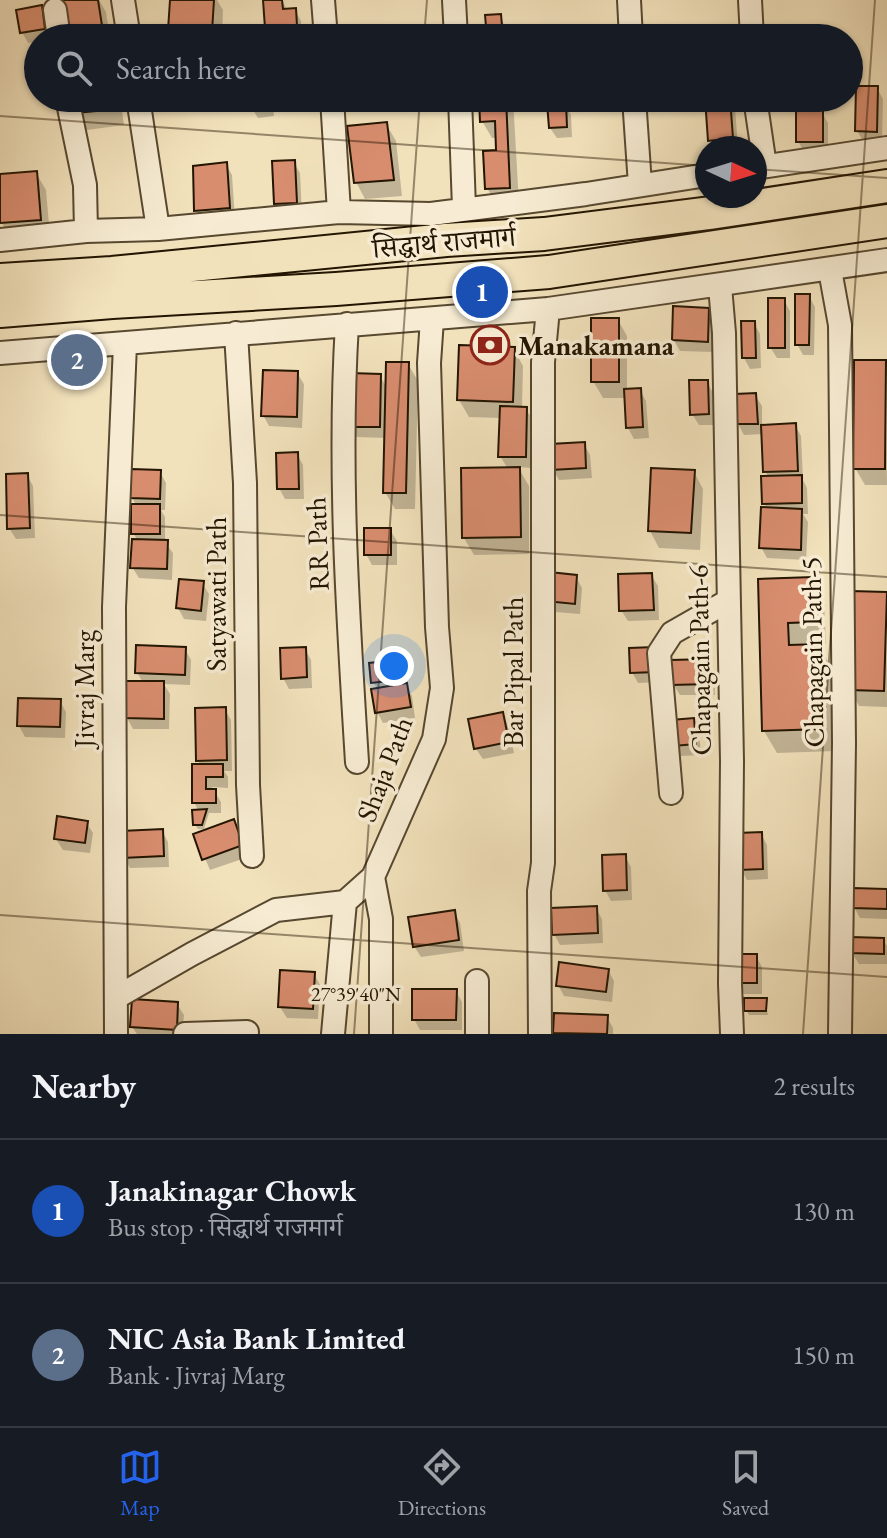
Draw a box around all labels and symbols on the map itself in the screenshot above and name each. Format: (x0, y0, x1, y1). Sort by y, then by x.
north arrow (695, 136, 767, 208)
street label: सिद्धार्थ राजमार्ग (369, 218, 518, 266)
pin: 1 (456, 262, 508, 322)
bank icon: Manakamana (469, 324, 511, 366)
place label: Manakamana (518, 327, 675, 363)
pin: 2 (51, 330, 103, 390)
street label: RR Path (297, 496, 337, 592)
street label: Satyawati Path (198, 516, 234, 672)
street label: Chapagain Path-5 (792, 556, 832, 748)
street label: Chapagain Path-6 (679, 564, 719, 756)
street label: Bar Pipal Path (495, 597, 531, 747)
street label: Jivraj Marg (66, 629, 102, 750)
your location (374, 646, 414, 686)
street label: Shaja Path (348, 711, 420, 827)
text: 27°39'40"N (311, 981, 401, 1007)

